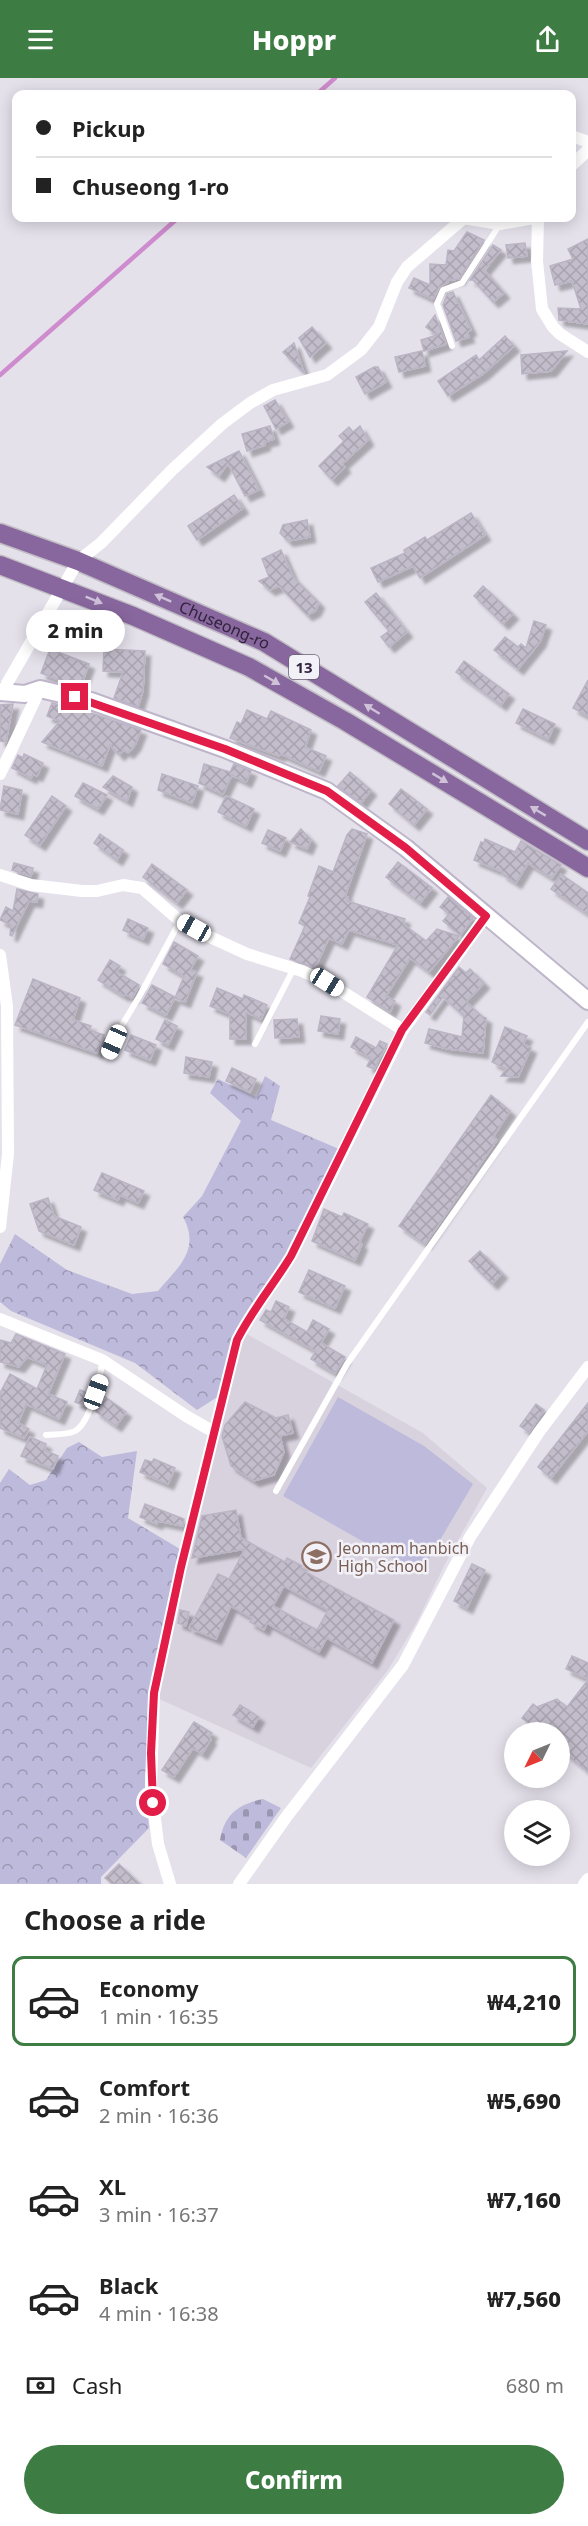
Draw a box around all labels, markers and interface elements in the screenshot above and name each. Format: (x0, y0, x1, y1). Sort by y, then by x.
text: Hoppr (252, 21, 336, 58)
icon: menu (24, 23, 57, 56)
icon: share (531, 23, 564, 56)
text: Pickup (72, 113, 145, 143)
text: Chuseong 1-ro (72, 171, 229, 201)
one-way arrow (154, 593, 172, 603)
street label: Chuseong-ro (176, 595, 275, 654)
one-way arrow (85, 596, 103, 605)
callout: 2 min (26, 610, 124, 652)
text: 2 min (48, 617, 103, 644)
road number: 13 (289, 655, 319, 679)
one-way arrow (264, 675, 281, 685)
route end (61, 683, 88, 710)
one-way arrow (364, 704, 380, 715)
one-way arrow (432, 773, 449, 783)
one-way arrow (530, 805, 546, 816)
car (174, 911, 214, 945)
car (307, 965, 347, 999)
car (98, 1022, 130, 1062)
car (81, 1372, 111, 1412)
place label: Jeonnam hanbich High School (336, 1537, 469, 1577)
school or university icon: Jeonnam hanbich High School (301, 1541, 333, 1573)
north arrow (504, 1722, 570, 1788)
map controls (504, 1722, 570, 1866)
route start (139, 1789, 166, 1816)
button: layers (504, 1800, 570, 1866)
text: Choose a ride (24, 1901, 206, 1938)
text: Economy (99, 1973, 198, 2003)
icon: car (27, 1974, 81, 2028)
text: ₩4,210 (487, 1986, 561, 2016)
text: 1 min · 16:35 (99, 2003, 219, 2030)
text: Comfort (99, 2072, 190, 2102)
icon: car (27, 2073, 81, 2127)
text: ₩5,690 (487, 2085, 561, 2115)
text: 2 min · 16:36 (99, 2102, 219, 2129)
text: XL (99, 2171, 126, 2201)
icon: car (27, 2172, 81, 2226)
text: ₩7,160 (487, 2184, 561, 2214)
text: 3 min · 16:37 (99, 2201, 219, 2228)
text: Black (99, 2270, 158, 2300)
icon: car (27, 2271, 81, 2325)
text: ₩7,560 (487, 2283, 561, 2313)
text: 4 min · 16:38 (99, 2300, 219, 2327)
icon: cash (24, 2369, 57, 2402)
text: Cash (72, 2370, 122, 2400)
text: 680 m (506, 2372, 564, 2399)
button: Confirm (24, 2445, 564, 2514)

